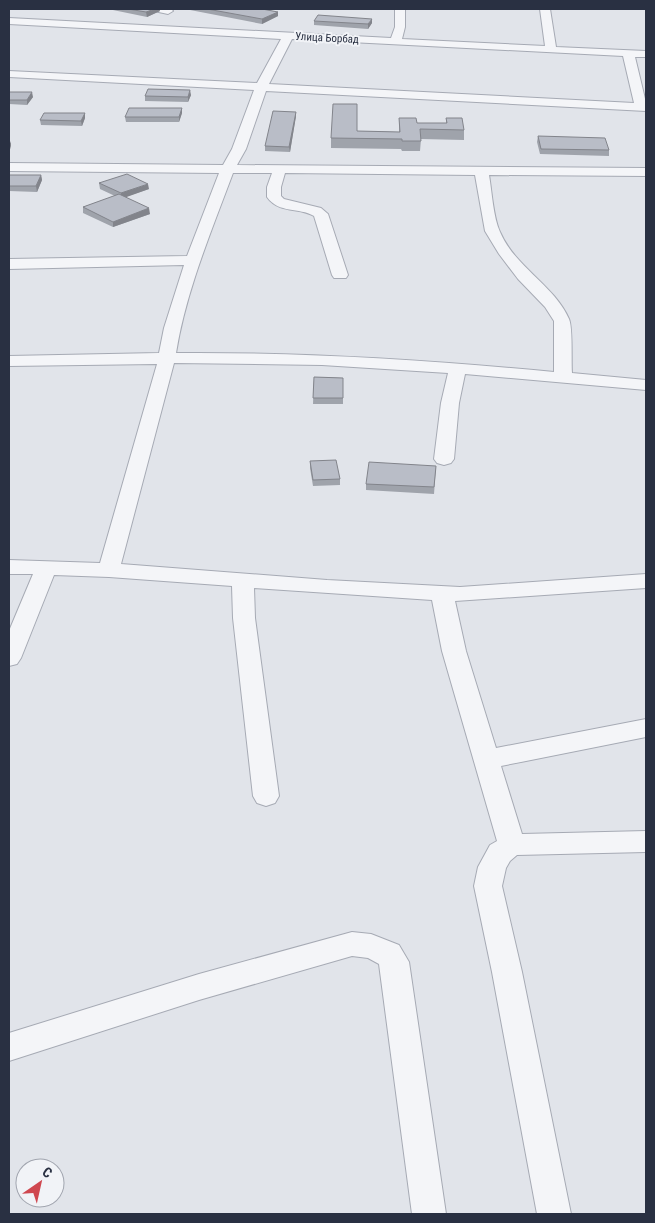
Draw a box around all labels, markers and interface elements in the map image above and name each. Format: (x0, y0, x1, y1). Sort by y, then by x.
street label: Улица Борбад (295, 30, 359, 46)
north arrow (15, 1158, 65, 1208)
text: С (39, 1163, 55, 1181)

